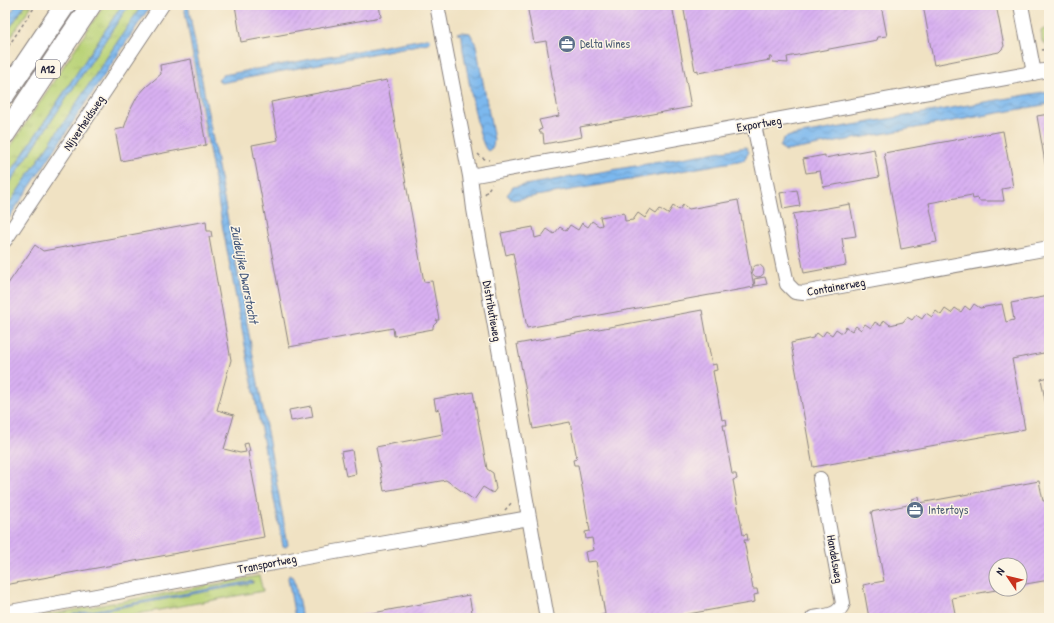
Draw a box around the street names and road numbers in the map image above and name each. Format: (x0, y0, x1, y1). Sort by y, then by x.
road number: A12 (36, 60, 60, 78)
street label: Nijverheidsweg (59, 92, 108, 154)
street label: Exportweg (735, 111, 783, 136)
street label: Containerweg (805, 273, 866, 300)
street label: Distributieweg (479, 279, 506, 343)
street label: Handelsweg (823, 533, 848, 584)
street label: Transportweg (236, 549, 298, 578)

